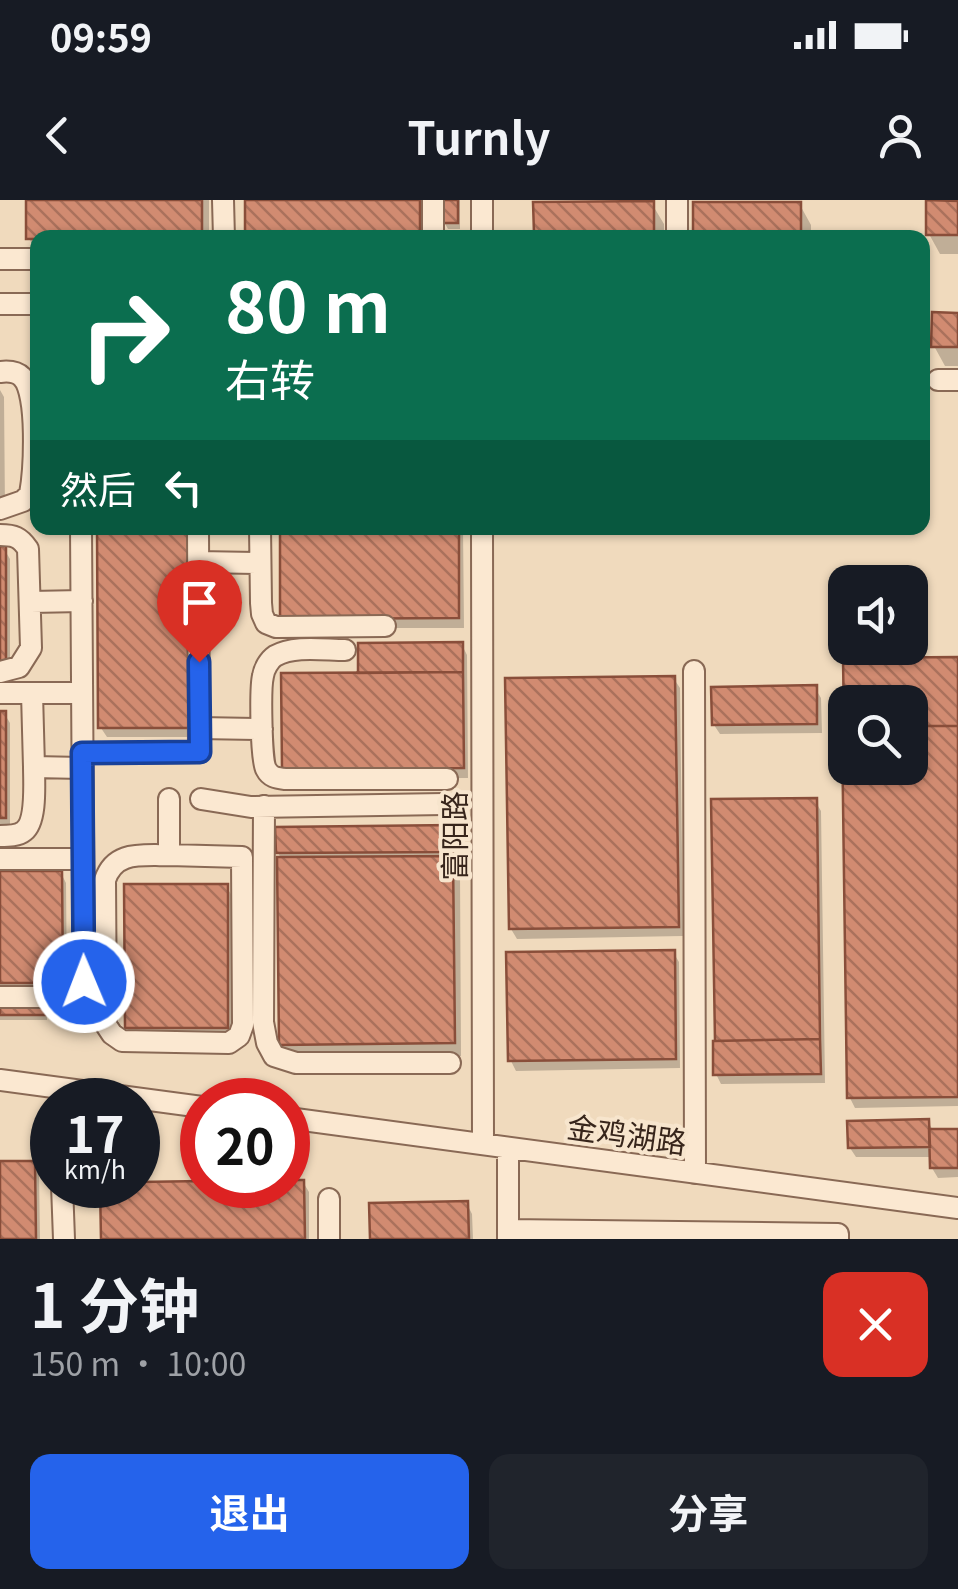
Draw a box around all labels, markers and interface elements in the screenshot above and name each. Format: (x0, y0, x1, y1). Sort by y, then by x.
text: 09:59 (50, 8, 152, 63)
text: Turnly (408, 103, 550, 168)
icon: back (30, 108, 85, 163)
icon: person (873, 108, 928, 163)
text: 80 m (225, 252, 391, 353)
icon: right (60, 270, 190, 400)
text: 右转 (225, 345, 315, 410)
text: 然后 (60, 460, 136, 515)
icon: left (156, 460, 211, 515)
pin (157, 560, 242, 663)
map controls (828, 565, 928, 785)
button: sound (828, 565, 928, 665)
icon: arrive (172, 575, 227, 630)
button: search (828, 685, 928, 785)
street label: 富阳路 (431, 791, 475, 881)
position arrow (32, 930, 136, 1034)
speed limit sign: 20 (180, 1078, 310, 1208)
text: 17 (66, 1095, 125, 1167)
street label: 金鸡湖路 (565, 1103, 689, 1163)
text: km/h (64, 1150, 126, 1186)
text: 1 分钟 (30, 1258, 199, 1345)
button: close (823, 1272, 928, 1377)
text: 150 m · 10:00 (30, 1339, 246, 1385)
button: 退出 (30, 1454, 469, 1569)
button: 分享 (489, 1454, 928, 1569)

